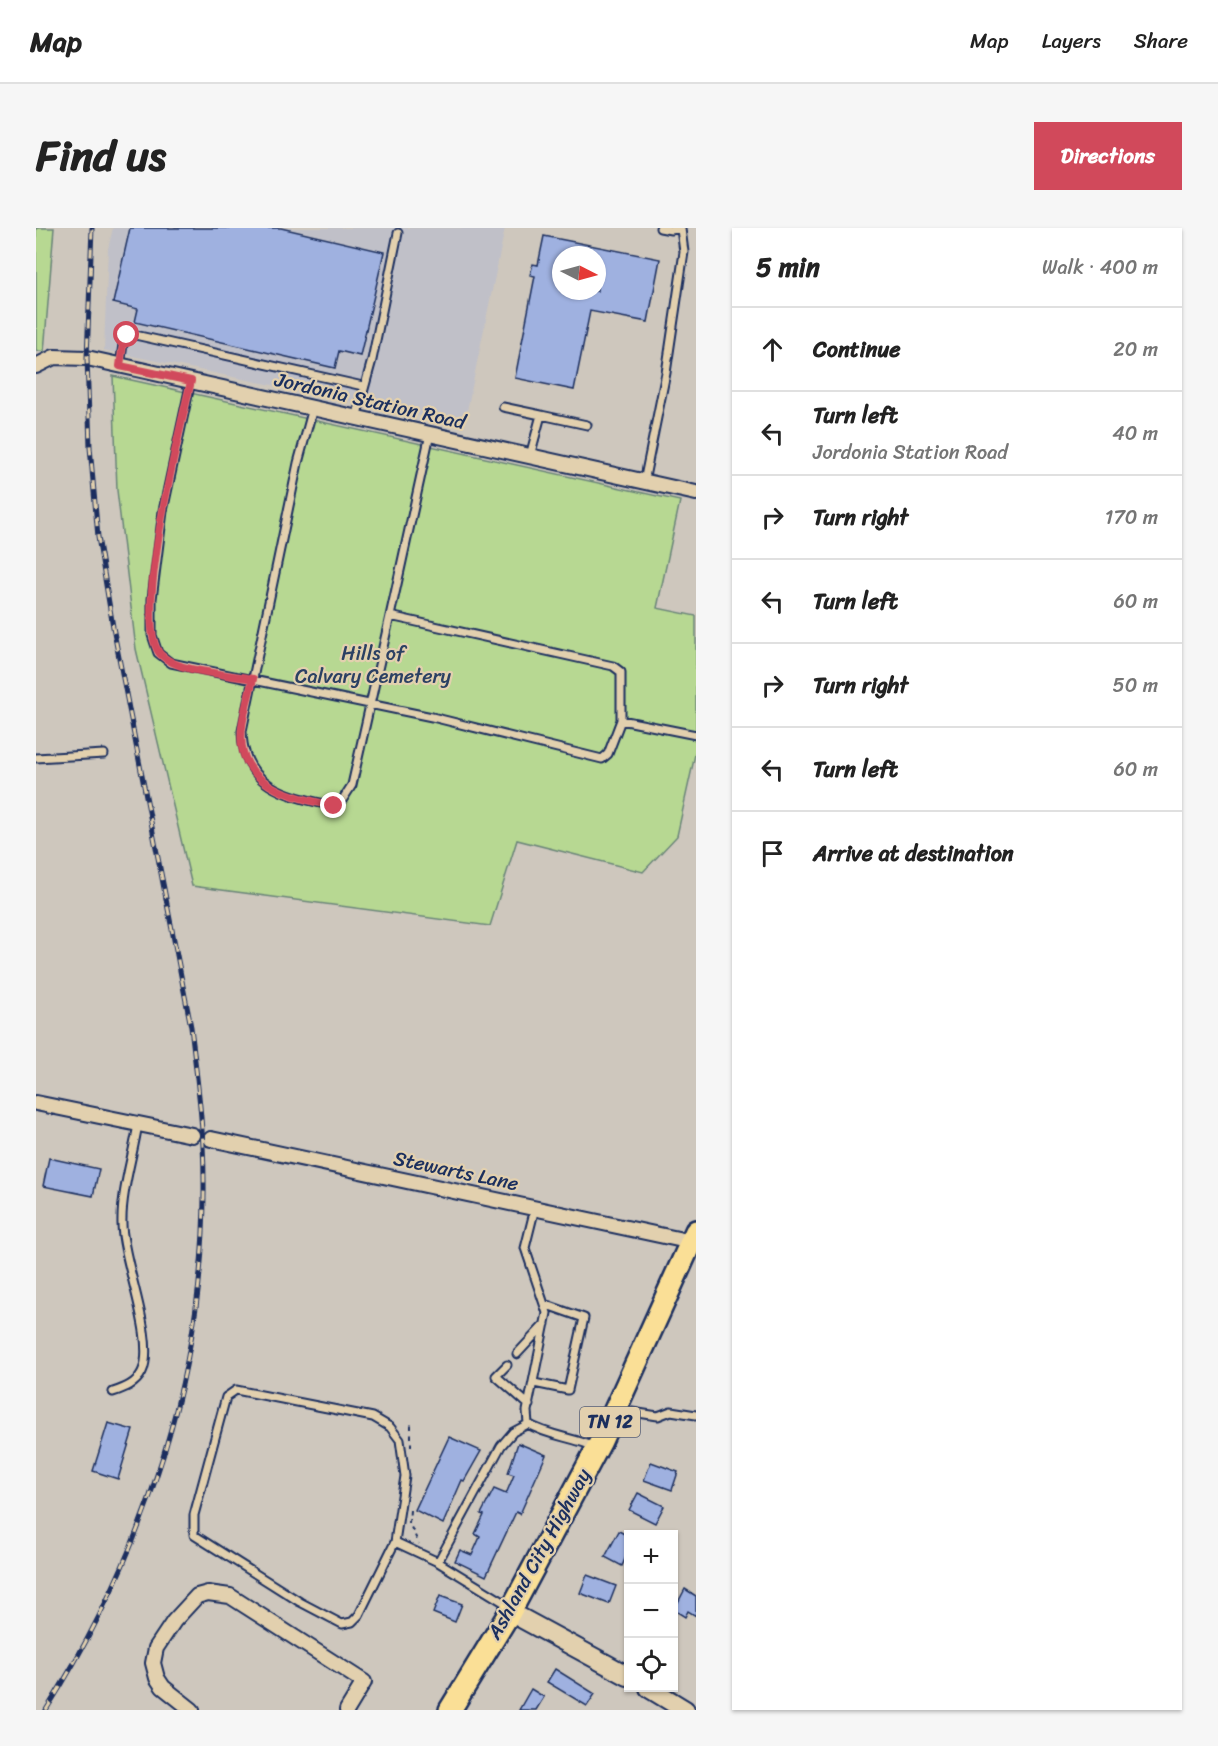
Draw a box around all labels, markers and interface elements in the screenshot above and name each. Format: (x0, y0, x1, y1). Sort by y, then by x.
text: Map (30, 17, 82, 66)
text: Map (970, 22, 1009, 60)
text: Layers (1042, 22, 1101, 60)
text: Share (1134, 22, 1188, 60)
text: Find us (36, 119, 166, 193)
button: Directions (1034, 122, 1182, 190)
text: 5 min (756, 244, 820, 290)
north arrow (552, 246, 606, 300)
text: Walk · 400 m (1042, 250, 1158, 285)
route start (113, 321, 139, 347)
text: Continue (813, 330, 901, 369)
text: 20 m (1113, 332, 1158, 367)
icon: ahead (756, 333, 789, 366)
street label: Jordonia Station Road (270, 362, 470, 440)
text: Turn left (813, 396, 898, 435)
text: 40 m (1112, 416, 1158, 451)
icon: left (756, 417, 789, 450)
text: Jordonia Station Road (813, 435, 1008, 470)
text: Turn right (813, 498, 908, 537)
text: 170 m (1105, 500, 1158, 535)
icon: right (756, 501, 789, 534)
text: Turn left (813, 582, 898, 621)
text: 60 m (1113, 584, 1158, 619)
icon: left (756, 585, 789, 618)
park label: Hills of Calvary Cemetery (295, 636, 452, 694)
text: Turn right (813, 666, 908, 705)
text: 50 m (1113, 668, 1158, 703)
icon: right (756, 669, 789, 702)
text: Turn left (813, 750, 898, 789)
text: 60 m (1113, 752, 1158, 787)
icon: left (756, 753, 789, 786)
route end (320, 792, 346, 818)
text: Arrive at destination (813, 834, 1014, 873)
icon: arrive (756, 837, 789, 870)
street label: Stewarts Lane (390, 1141, 522, 1201)
road number: TN 12 (580, 1407, 640, 1437)
street label: Ashland City Highway (477, 1461, 601, 1647)
map controls (624, 1530, 678, 1692)
button: + (624, 1530, 678, 1584)
button: − (624, 1584, 678, 1638)
button: locate (624, 1638, 678, 1692)

